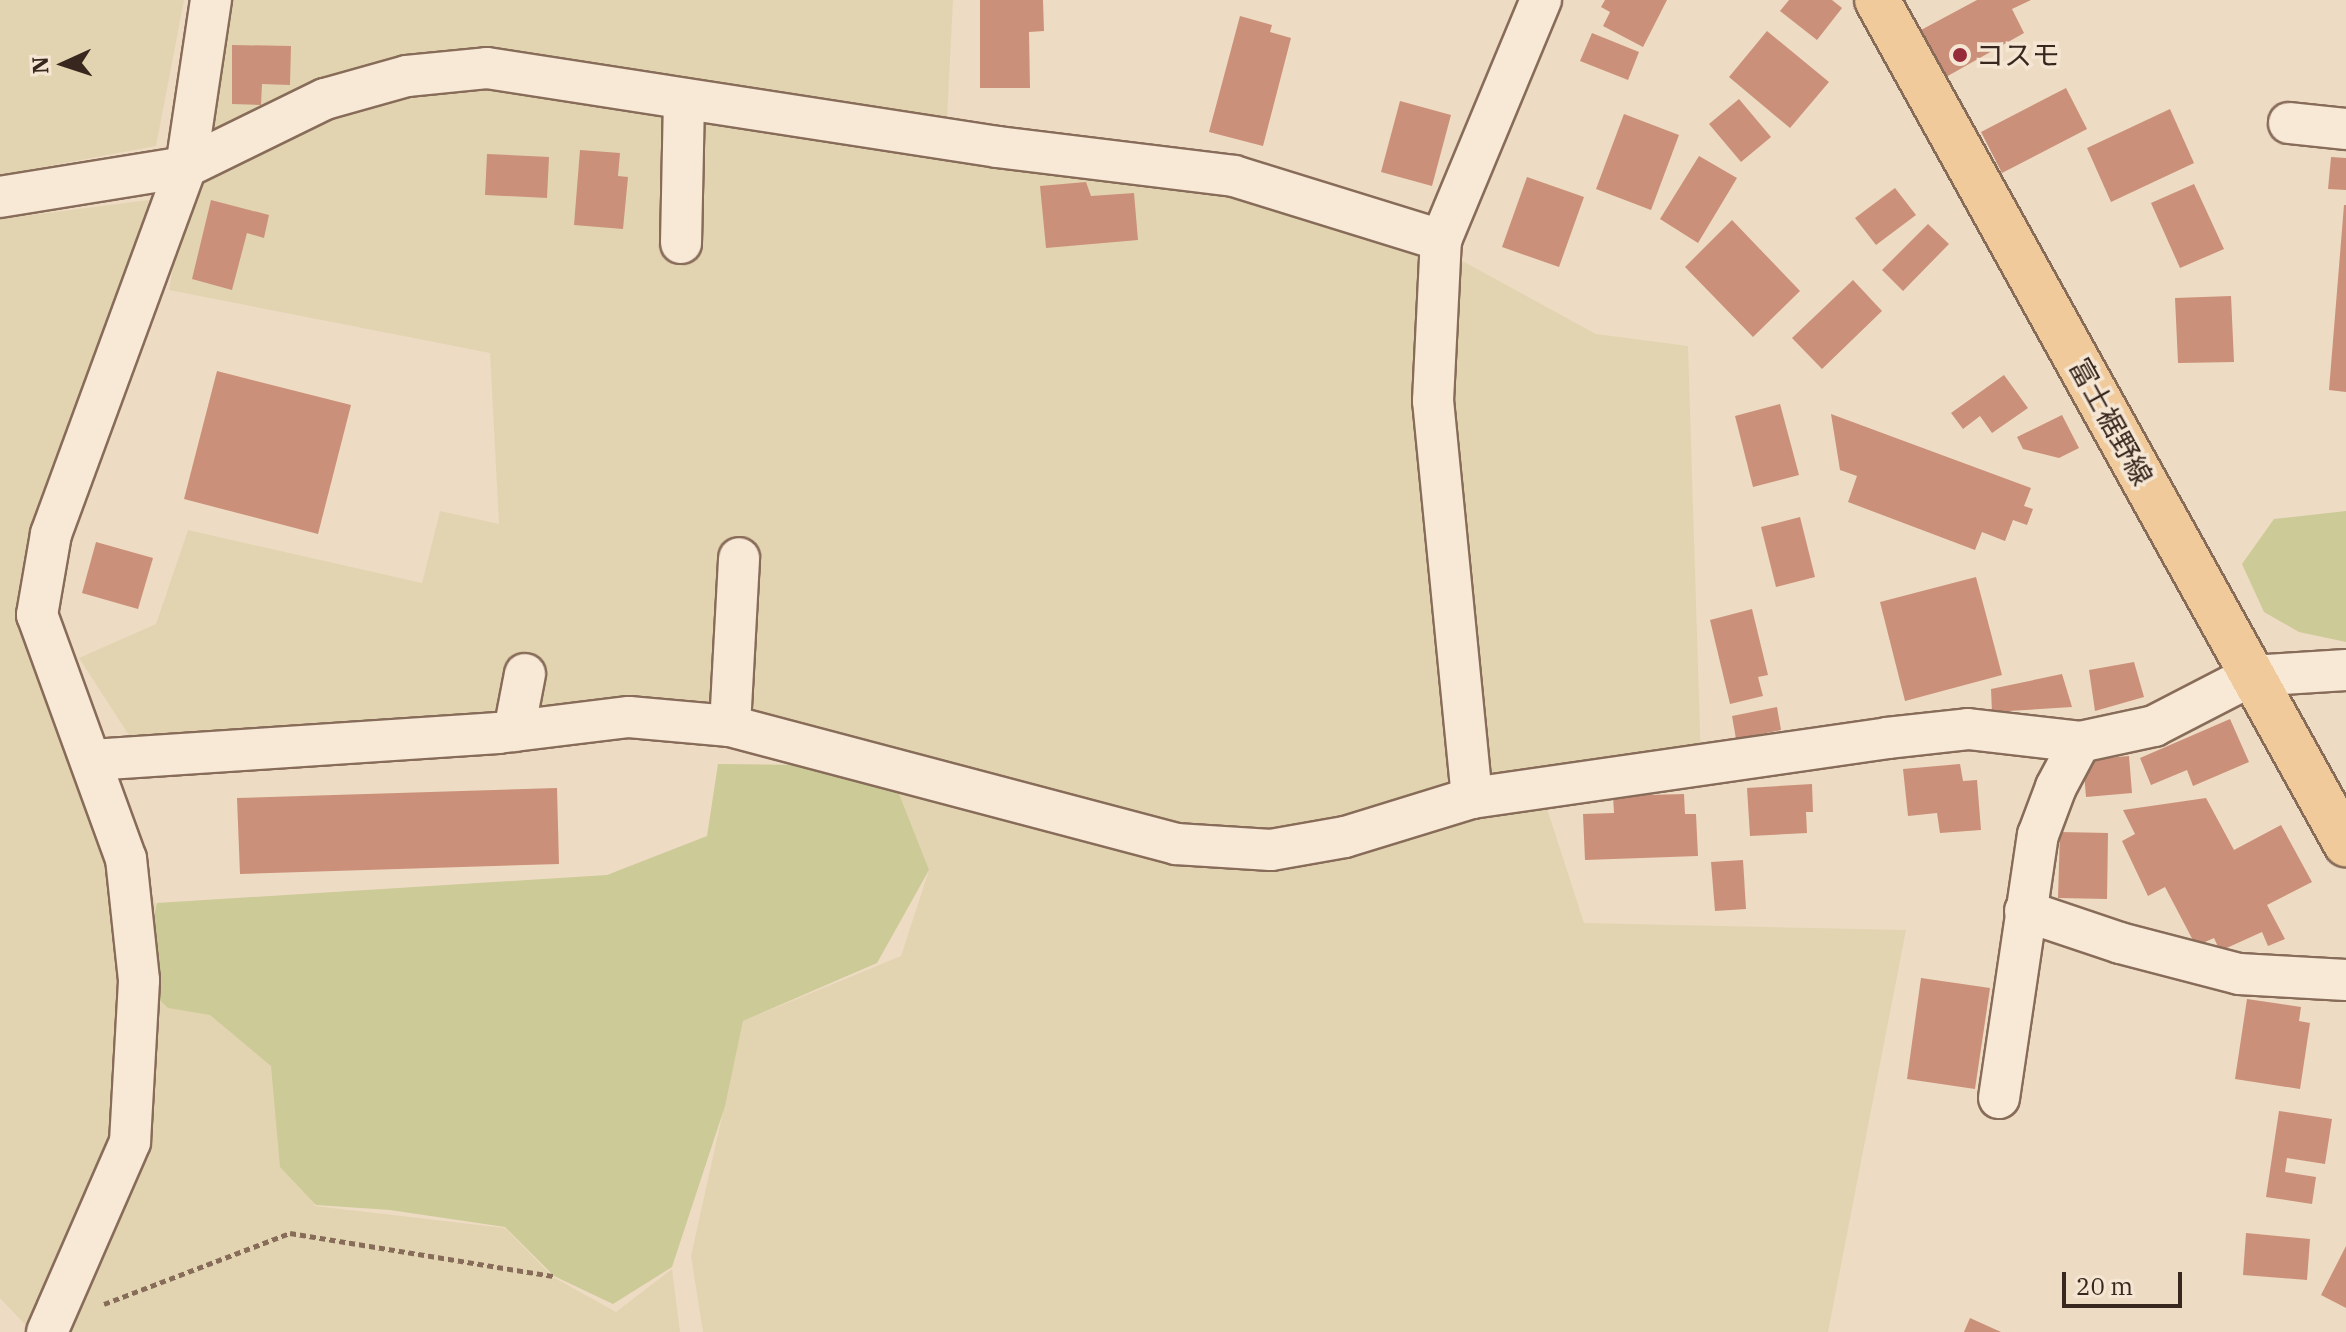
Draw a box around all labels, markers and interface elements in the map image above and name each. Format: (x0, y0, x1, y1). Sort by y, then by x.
north arrow (24, 24, 104, 104)
place label: コスモ (1976, 38, 2060, 72)
marker: コスモ (1951, 46, 1969, 64)
text: N (25, 56, 54, 75)
street label: 富士裾野線 (2062, 353, 2160, 491)
scale bar (2066, 1256, 2186, 1306)
text: 20 m (2076, 1270, 2133, 1302)

